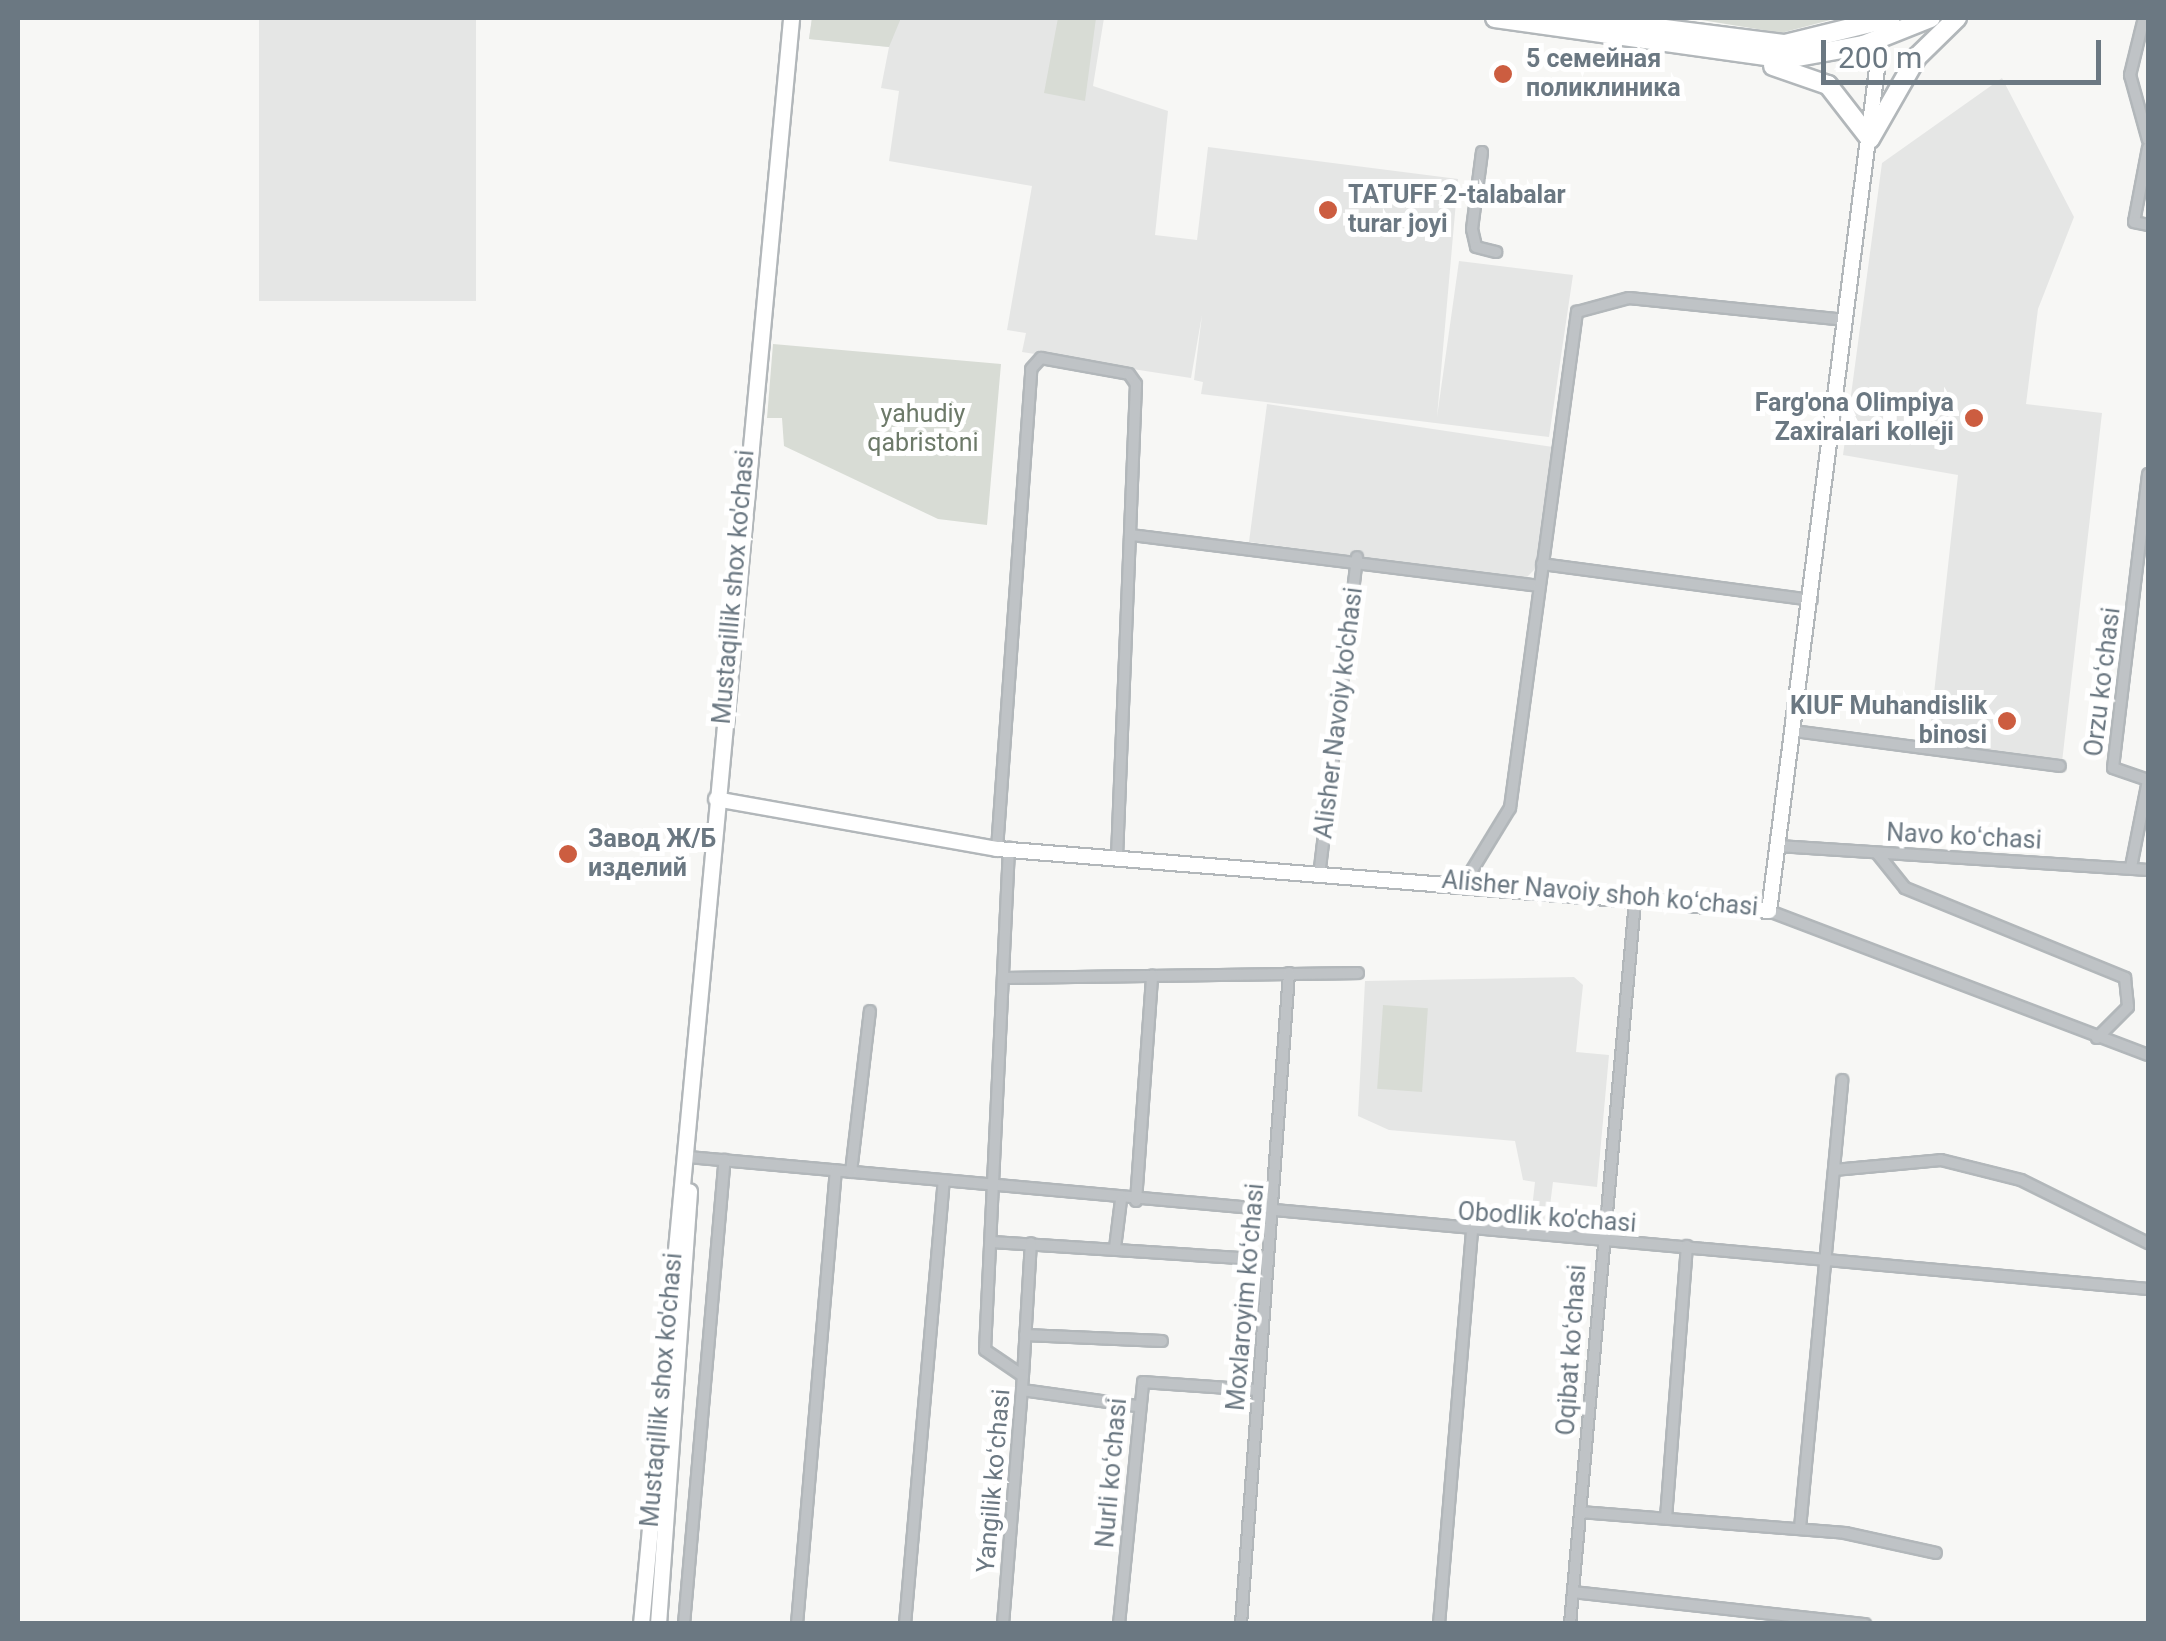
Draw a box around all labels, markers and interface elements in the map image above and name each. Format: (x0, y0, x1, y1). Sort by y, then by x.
scale bar (1826, 20, 2106, 82)
text: 200 m (1838, 40, 1922, 75)
place label: 5 семейная поликлиника (1526, 45, 1681, 104)
marker: 5 семейная поликлиника (1490, 61, 1516, 87)
place label: TATUFF 2-talabalar turar joyi (1348, 181, 1566, 240)
marker: TATUFF 2-talabalar turar joyi (1317, 199, 1339, 221)
place label: Farg'ona Olimpiya Zaxiralari kolleji (1755, 389, 1954, 448)
park label: yahudiy qabristoni (867, 400, 979, 459)
marker: Farg'ona Olimpiya Zaxiralari kolleji (1963, 407, 1985, 429)
street label: Mustaqillik shox ko'chasi (707, 449, 761, 725)
street label: Alisher Navoiy ko'chasi (1309, 586, 1369, 840)
street label: Orzu koʻchasi (2079, 606, 2127, 758)
place label: KIUF Muhandislik binosi (1790, 692, 1987, 751)
marker: KIUF Muhandislik binosi (1996, 710, 2018, 732)
street label: Navo koʻchasi (1886, 818, 2042, 856)
place label: Завод Ж/Б изделий (588, 825, 716, 884)
marker: Завод Ж/Б изделий (557, 843, 579, 865)
street label: Alisher Navoiy shoh koʻchasi (1441, 865, 1759, 923)
street label: Moxlaroyim koʻchasi (1221, 1182, 1271, 1412)
street label: Obodlik ko'chasi (1457, 1197, 1637, 1239)
street label: Mustaqillik shox ko'chasi (635, 1252, 689, 1528)
street label: Oqibat koʻchasi (1551, 1263, 1593, 1437)
street label: Yangilik koʻchasi (971, 1388, 1017, 1574)
street label: Nurli koʻchasi (1091, 1397, 1133, 1549)

